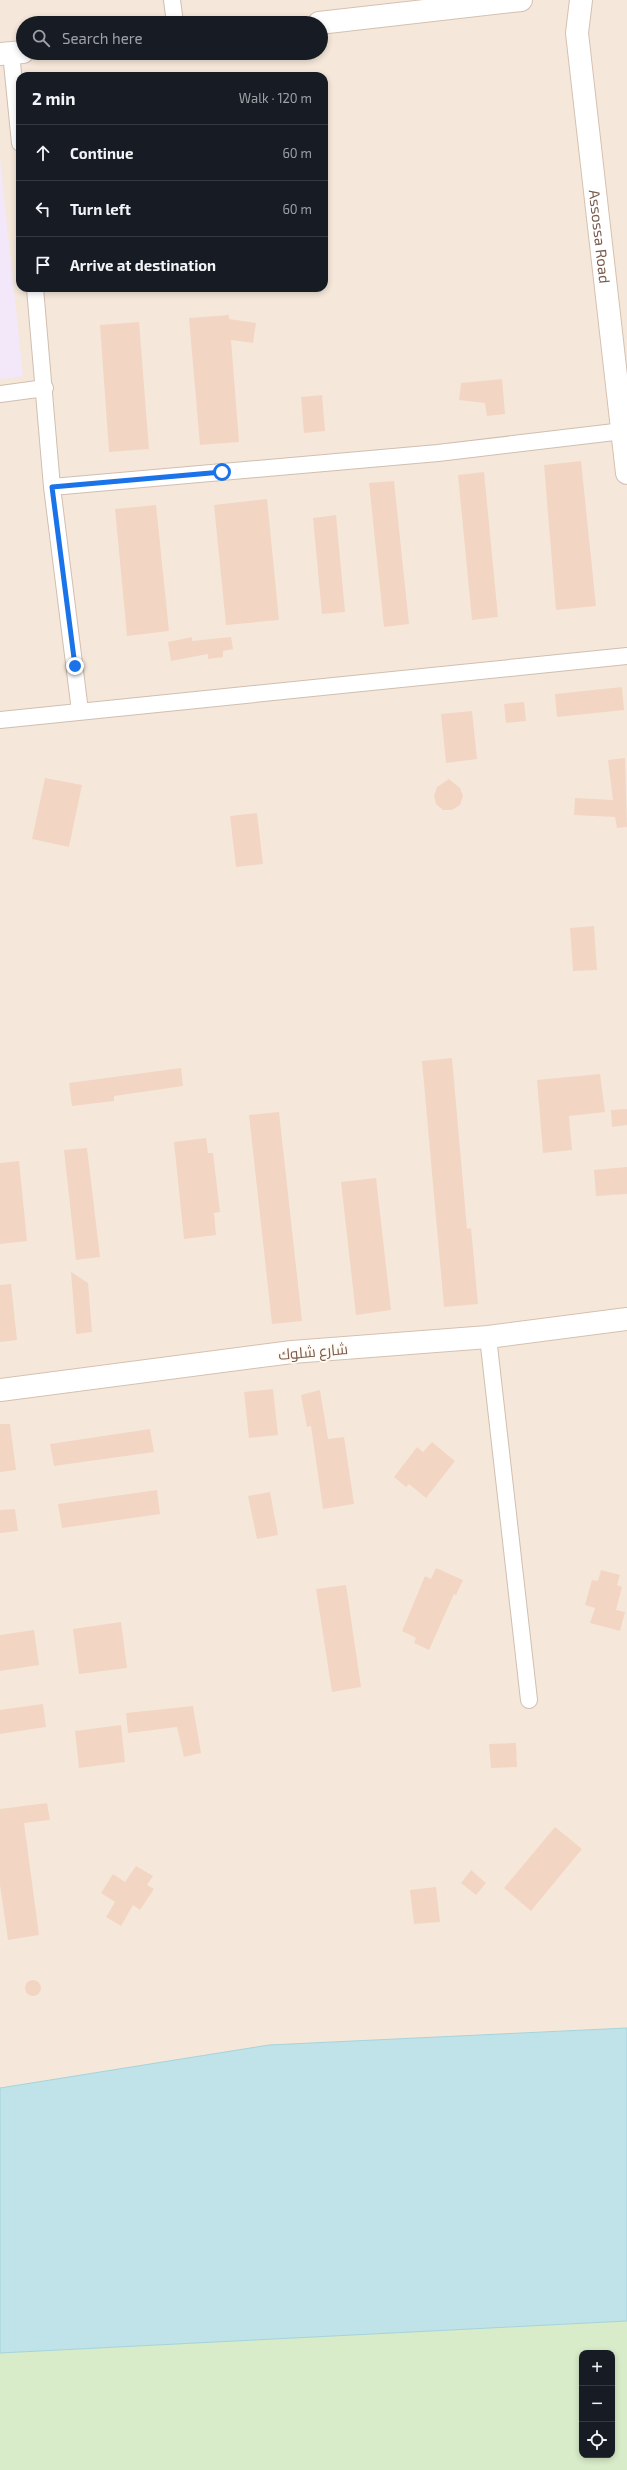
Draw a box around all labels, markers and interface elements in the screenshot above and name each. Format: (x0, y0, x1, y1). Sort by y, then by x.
search box (16, 16, 328, 60)
icon: search (30, 27, 52, 49)
text: Search here (62, 29, 143, 47)
text: 2 min (32, 88, 75, 108)
text: Walk · 120 m (239, 90, 312, 106)
icon: ahead (32, 142, 54, 164)
text: Continue (70, 144, 133, 162)
text: 60 m (282, 145, 312, 161)
street label: Assossa Road (586, 188, 614, 284)
icon: left (32, 198, 54, 220)
text: Turn left (70, 200, 131, 218)
text: 60 m (282, 201, 312, 217)
icon: arrive (32, 254, 54, 276)
text: Arrive at destination (70, 256, 216, 274)
route start (213, 463, 231, 481)
route end (66, 657, 84, 675)
street label: شارع شلوك (277, 1339, 349, 1366)
map controls (579, 2350, 615, 2458)
button: + (579, 2350, 615, 2386)
button: − (579, 2386, 615, 2422)
button: locate (579, 2422, 615, 2458)

